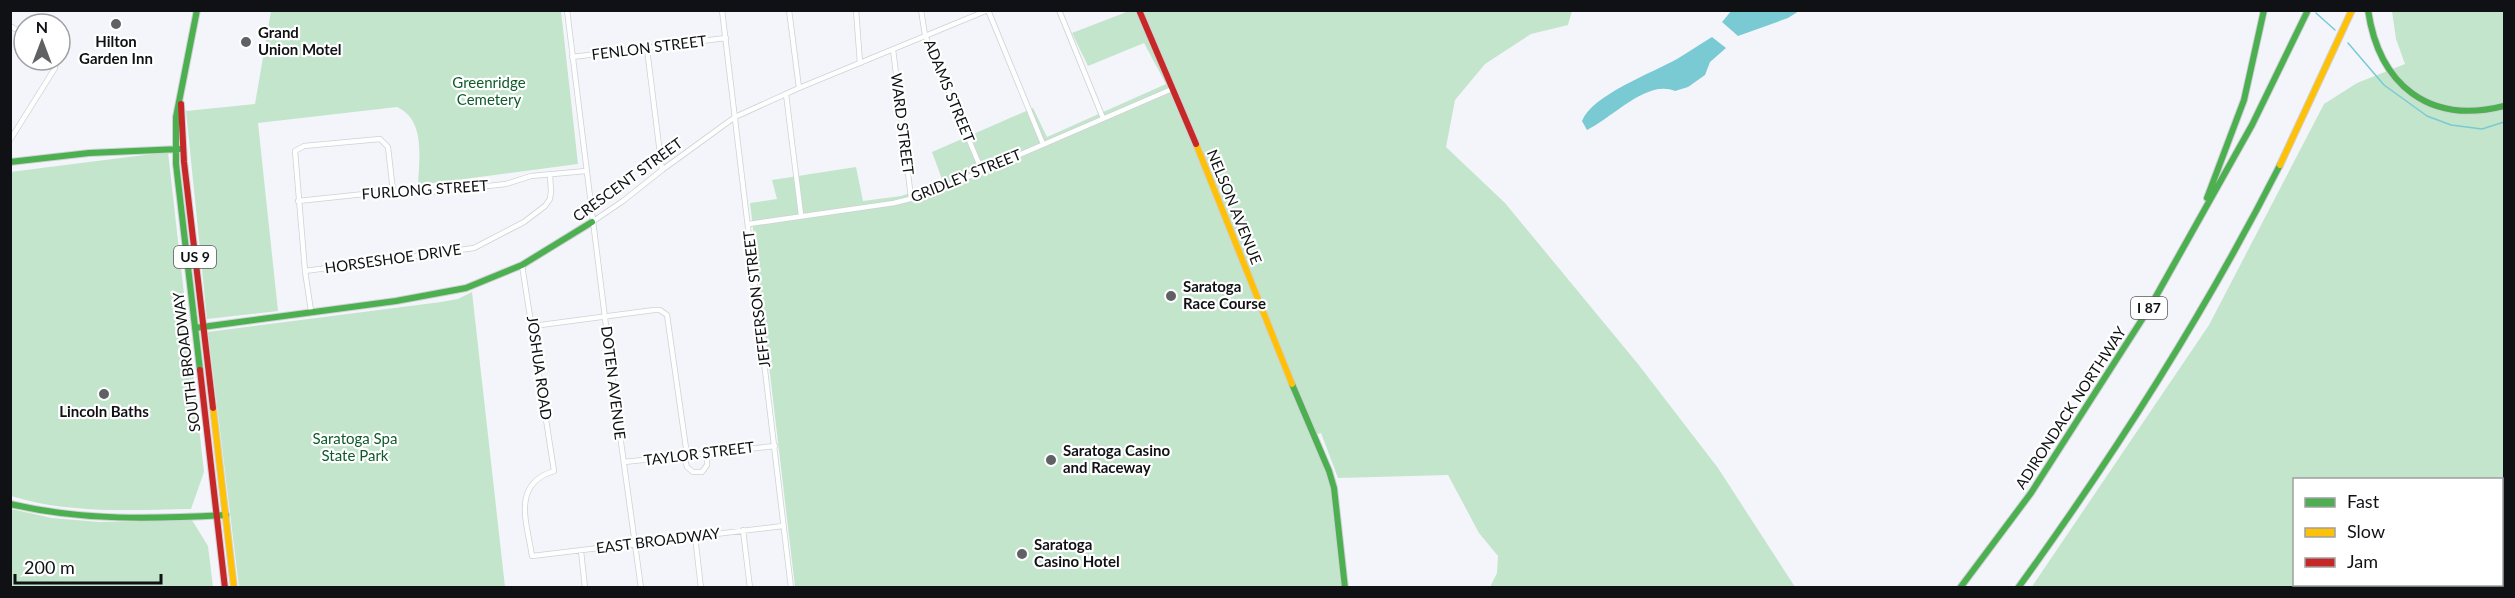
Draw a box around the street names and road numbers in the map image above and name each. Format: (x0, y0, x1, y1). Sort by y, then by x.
street label: FENLON STREET (590, 31, 708, 63)
street label: ADAMS STREET (921, 36, 979, 145)
street label: WARD STREET (888, 72, 918, 176)
street label: CRESCENT STREET (569, 133, 686, 225)
street label: GRIDLEY STREET (908, 145, 1024, 205)
street label: NELSON AVENUE (1204, 147, 1266, 267)
street label: FURLONG STREET (361, 176, 489, 202)
street label: JEFFERSON STREET (739, 229, 773, 369)
street label: HORSESHOE DRIVE (323, 240, 462, 276)
road number: US 9 (174, 246, 216, 268)
street label: SOUTH BROADWAY (168, 291, 204, 433)
road number: I 87 (2131, 297, 2167, 319)
street label: JOSHUA ROAD (524, 315, 556, 421)
street label: ADIRONDACK NORTHWAY (2011, 323, 2130, 492)
street label: DOTEN AVENUE (598, 325, 630, 441)
street label: TAYLOR STREET (643, 437, 755, 469)
street label: EAST BROADWAY (595, 523, 721, 557)

